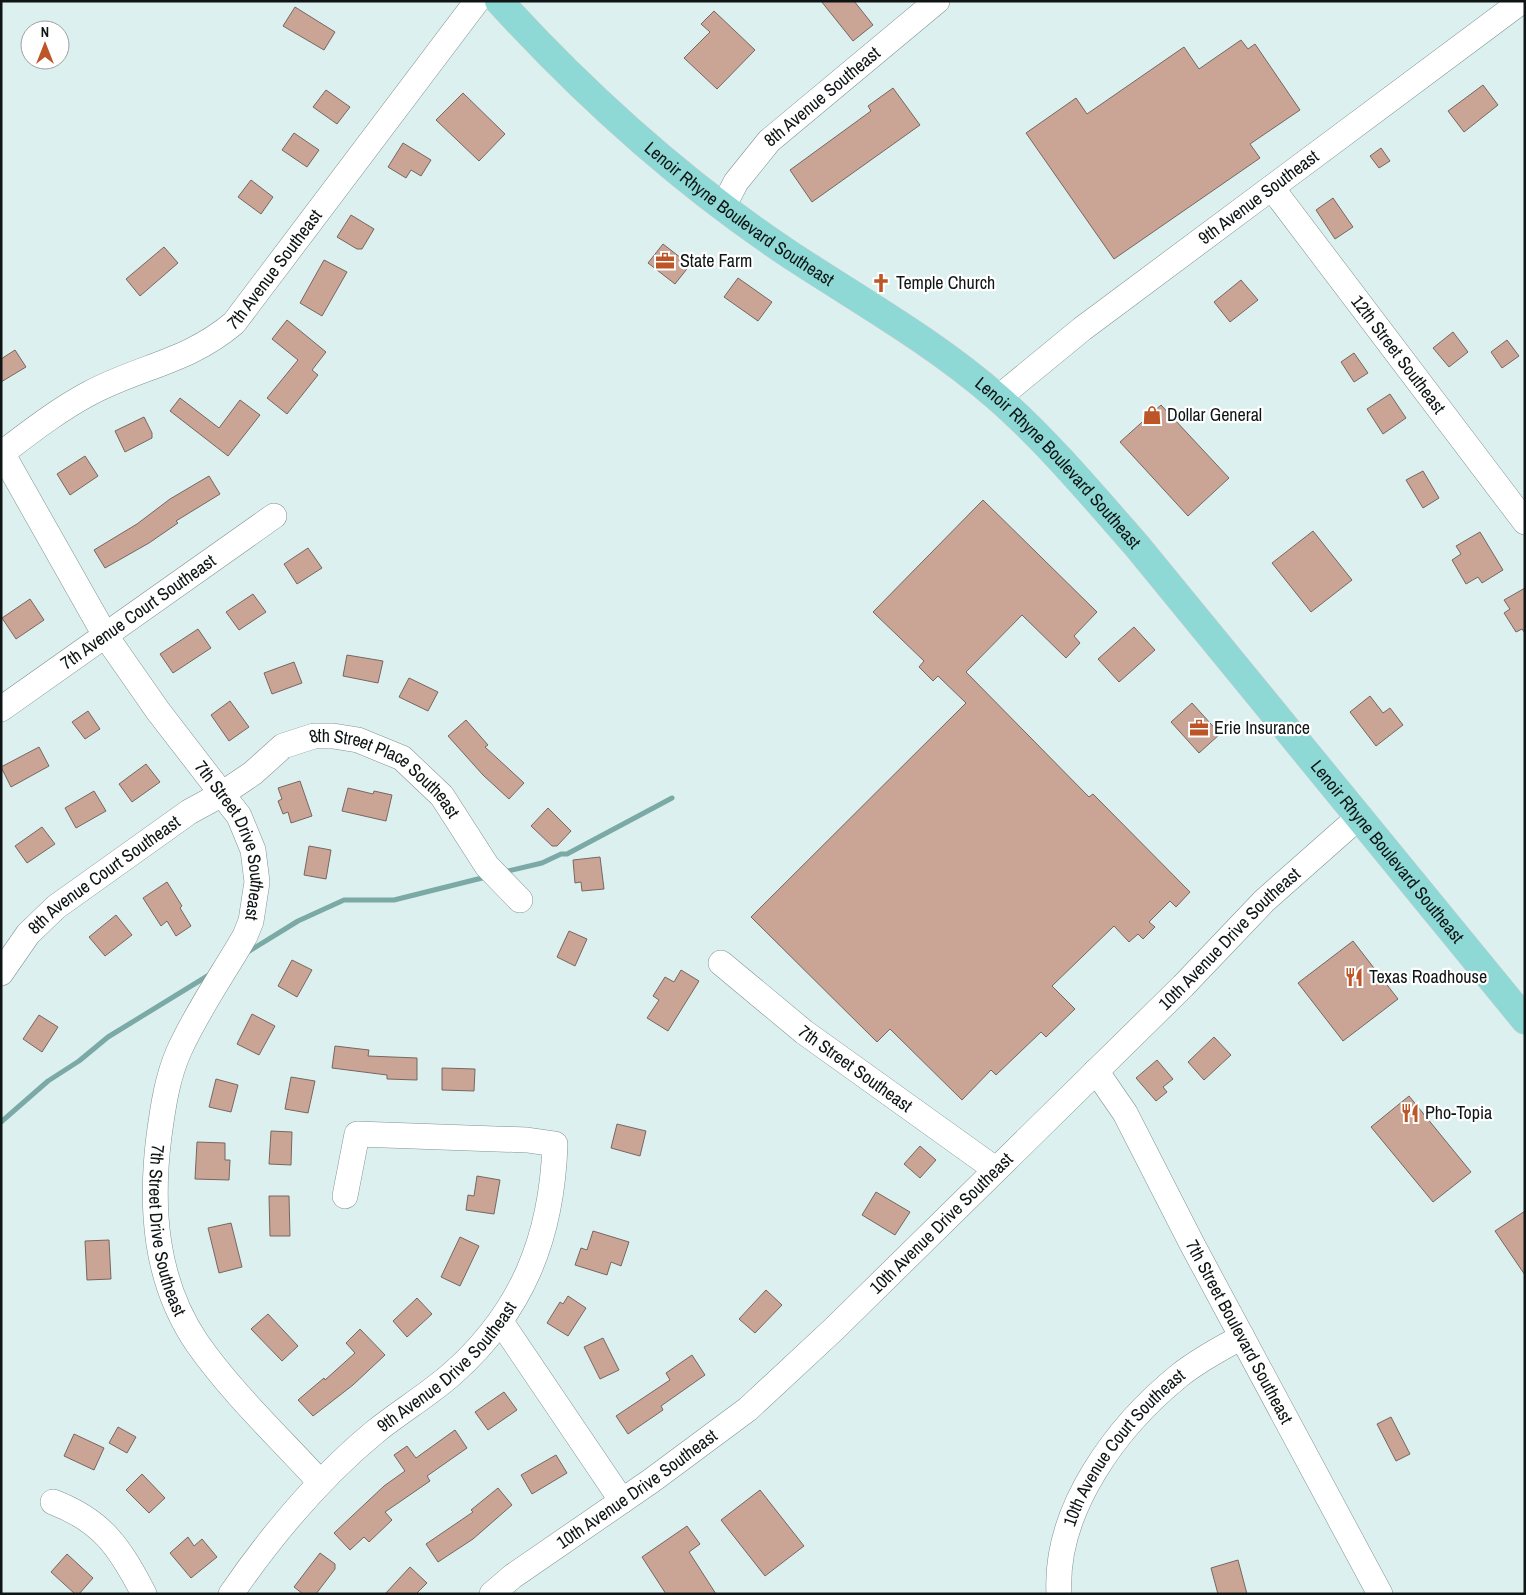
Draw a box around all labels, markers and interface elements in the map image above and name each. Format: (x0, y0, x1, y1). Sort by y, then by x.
north arrow (20, 20, 70, 70)
text: N (41, 23, 49, 41)
street label: 8th Avenue Southeast (758, 40, 885, 152)
street label: Lenoir Rhyne Boulevard Southeast (639, 136, 839, 292)
street label: 9th Avenue Southeast (1193, 144, 1324, 250)
street label: 7th Avenue Southeast (222, 204, 328, 335)
place label: State Farm (680, 248, 752, 273)
office icon: State Farm (654, 250, 676, 272)
place label: Temple Church (896, 270, 995, 295)
church icon: Temple Church (870, 272, 892, 294)
street label: 12th Street Southeast (1345, 290, 1452, 419)
street label: Lenoir Rhyne Boulevard Southeast (970, 371, 1147, 554)
place label: Dollar General (1167, 402, 1262, 427)
shop icon: Dollar General (1141, 404, 1163, 426)
street label: 7th Avenue Court Southeast (55, 548, 220, 675)
place label: Erie Insurance (1214, 715, 1310, 740)
office icon: Erie Insurance (1188, 717, 1210, 739)
street label: 8th Street Place Southeast (306, 723, 466, 823)
street label: Lenoir Rhyne Boulevard Southeast (1305, 754, 1470, 948)
street label: 7th Street Drive Southeast (189, 755, 270, 922)
street label: 8th Avenue Court Southeast (22, 809, 185, 940)
street label: 10th Avenue Drive Southeast (1153, 862, 1305, 1015)
place label: Texas Roadhouse (1369, 964, 1487, 989)
restaurant icon: Texas Roadhouse (1343, 966, 1365, 988)
street label: 7th Street Southeast (793, 1019, 918, 1118)
place label: Pho-Topia (1425, 1100, 1492, 1125)
restaurant icon: Pho-Topia (1399, 1102, 1421, 1124)
street label: 7th Street Drive Southeast (143, 1143, 193, 1320)
street label: 10th Avenue Drive Southeast (864, 1147, 1018, 1299)
street label: 7th Street Boulevard Southeast (1180, 1235, 1299, 1428)
street label: 9th Avenue Drive Southeast (371, 1296, 522, 1438)
street label: 10th Avenue Court Southeast (1057, 1363, 1190, 1530)
street label: 10th Avenue Drive Southeast (551, 1423, 722, 1555)

